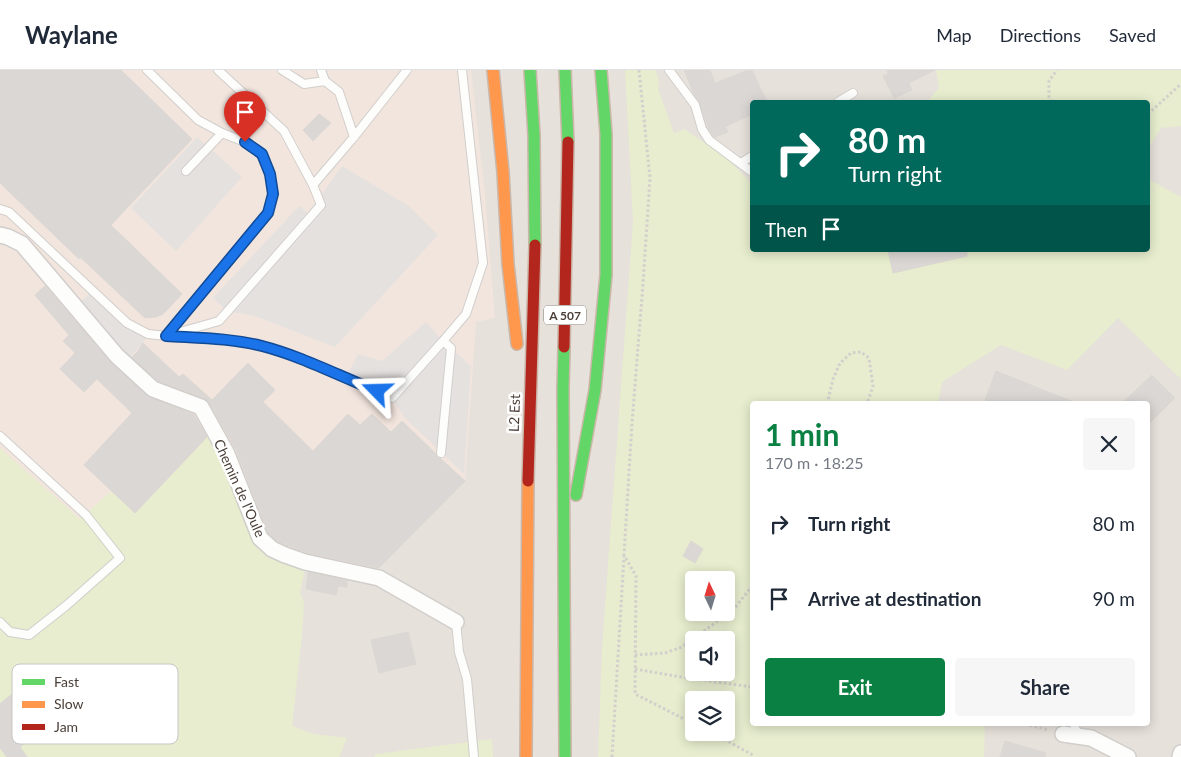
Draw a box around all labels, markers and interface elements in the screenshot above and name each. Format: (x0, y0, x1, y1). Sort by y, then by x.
text: Waylane (25, 20, 118, 49)
text: Map (936, 24, 972, 46)
text: Directions (1000, 24, 1081, 46)
text: Saved (1109, 24, 1156, 46)
pin (224, 91, 266, 142)
icon: arrive (231, 98, 259, 126)
text: 80 m (848, 118, 926, 160)
icon: right (765, 120, 830, 185)
text: Turn right (848, 160, 942, 187)
icon: arrive (817, 215, 845, 243)
text: Then (765, 218, 807, 241)
road number: A 507 (544, 306, 586, 324)
position arrow (350, 364, 402, 416)
street label: L2 Est (505, 394, 523, 432)
text: 1 min (765, 416, 839, 452)
button: close (1083, 418, 1135, 470)
street label: Chemin de l'Oule (211, 436, 269, 540)
text: 170 m · 18:25 (765, 453, 864, 472)
icon: right (765, 510, 793, 538)
text: Turn right (808, 512, 890, 535)
text: 80 m (1092, 512, 1135, 535)
north arrow (685, 571, 735, 621)
map controls (685, 571, 735, 741)
icon: arrive (765, 585, 793, 613)
text: Arrive at destination (808, 587, 981, 610)
text: 90 m (1092, 587, 1135, 610)
button: sound (685, 631, 735, 681)
button: Exit (765, 658, 945, 716)
button: Share (955, 658, 1135, 716)
legend (12, 664, 178, 744)
text: Fast (54, 673, 79, 690)
button: layers (685, 691, 735, 741)
text: Slow (54, 695, 84, 712)
text: Jam (54, 718, 78, 735)

